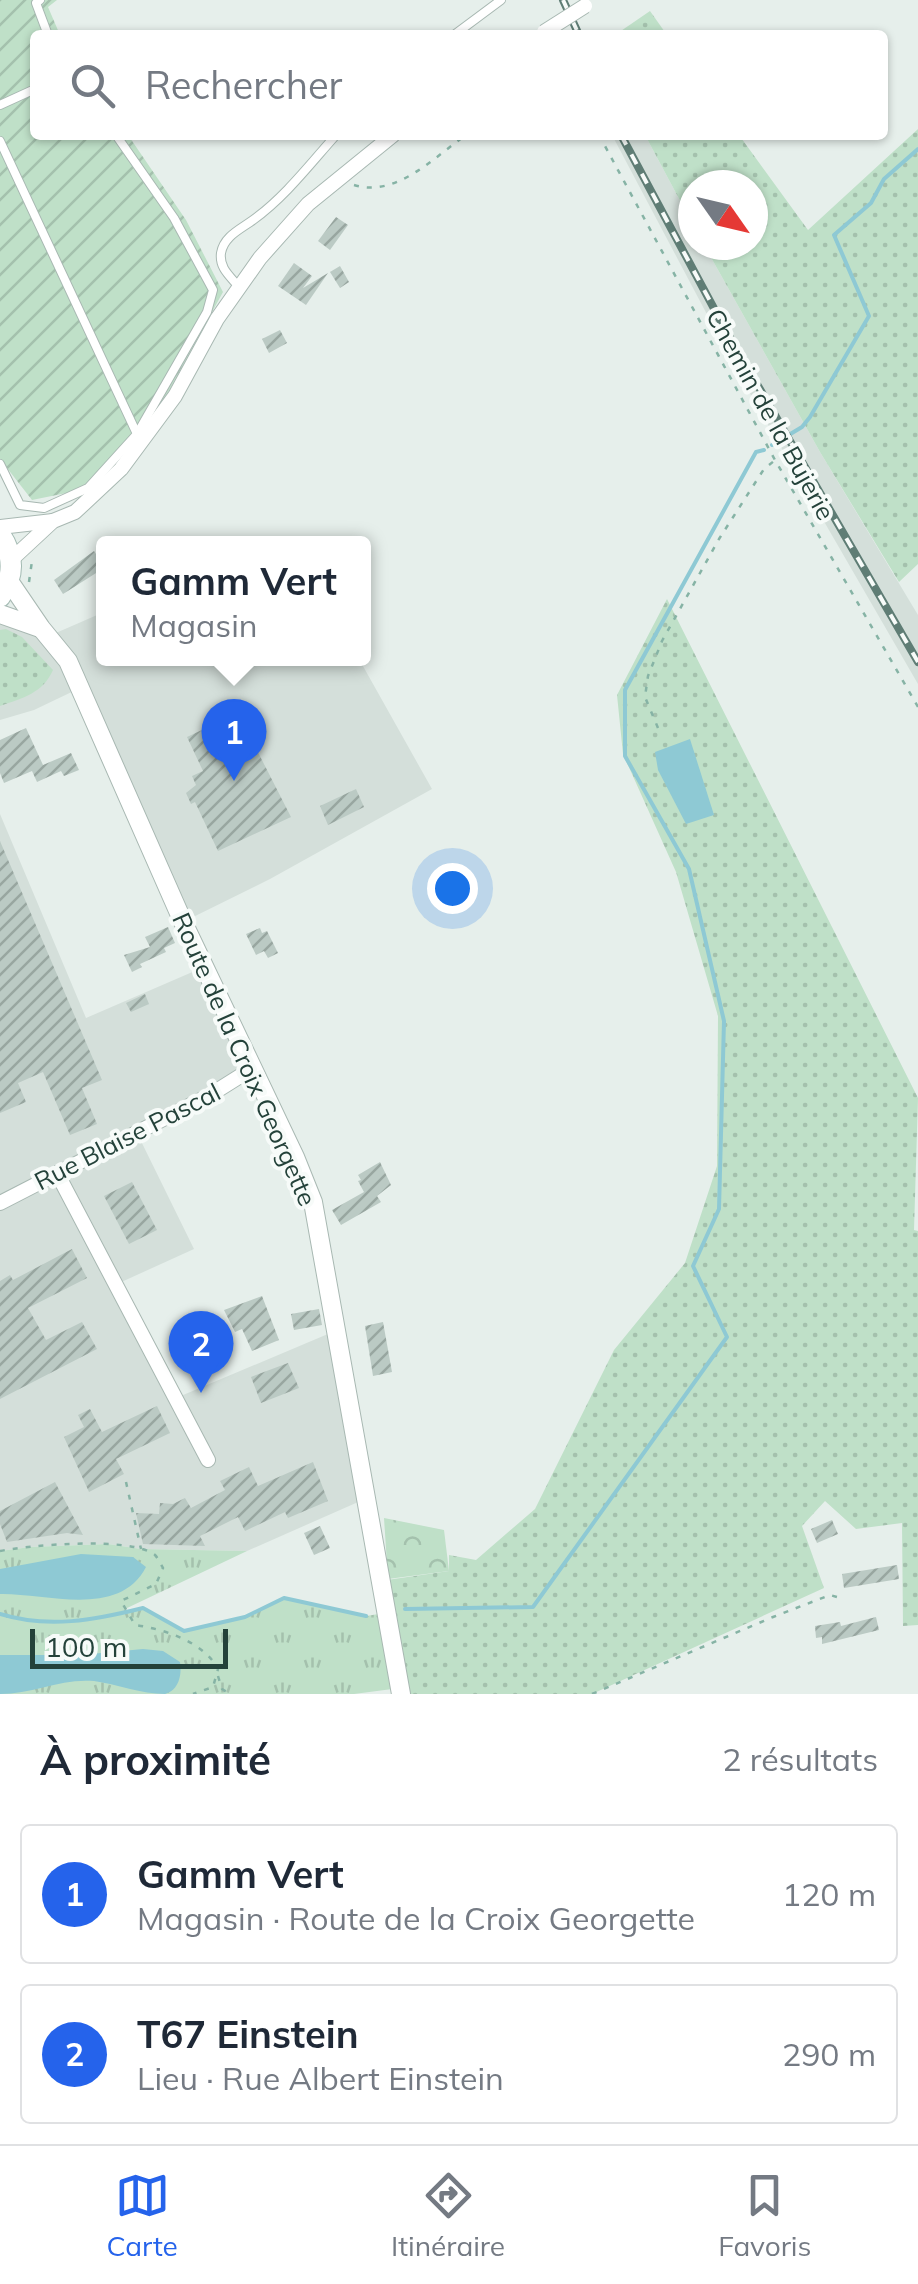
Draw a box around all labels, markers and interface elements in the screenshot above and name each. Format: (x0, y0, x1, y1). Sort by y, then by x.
search box (30, 30, 888, 140)
icon: search (65, 58, 120, 113)
text: Rechercher (145, 61, 342, 109)
north arrow (678, 170, 768, 260)
street label: Chemin de la Bujerie (700, 303, 842, 525)
popup (96, 536, 371, 666)
text: Gamm Vert (130, 557, 337, 605)
text: Magasin (130, 605, 258, 645)
pin: 1 (202, 698, 266, 781)
your location (427, 863, 478, 914)
street label: Route de la Croix Georgette (166, 908, 324, 1210)
street label: Rue Blaise Pascal (29, 1076, 225, 1196)
pin: 2 (168, 1310, 234, 1393)
scale bar (30, 1624, 228, 1668)
text: 100 m (45, 1629, 127, 1664)
text: À proximité (40, 1733, 271, 1786)
text: 2 résultats (722, 1739, 878, 1779)
text: Gamm Vert (137, 1850, 344, 1898)
text: 1 (65, 1874, 84, 1914)
text: 120 m (782, 1874, 876, 1914)
text: Magasin · Route de la Croix Georgette (137, 1898, 695, 1938)
text: T67 Einstein (137, 2010, 359, 2058)
text: 2 (65, 2034, 84, 2074)
text: 290 m (782, 2034, 876, 2074)
text: Lieu · Rue Albert Einstein (137, 2058, 504, 2098)
tab: Carte (107, 2168, 178, 2263)
tab: Itinéraire (391, 2168, 505, 2263)
tab: Favoris (718, 2168, 811, 2263)

